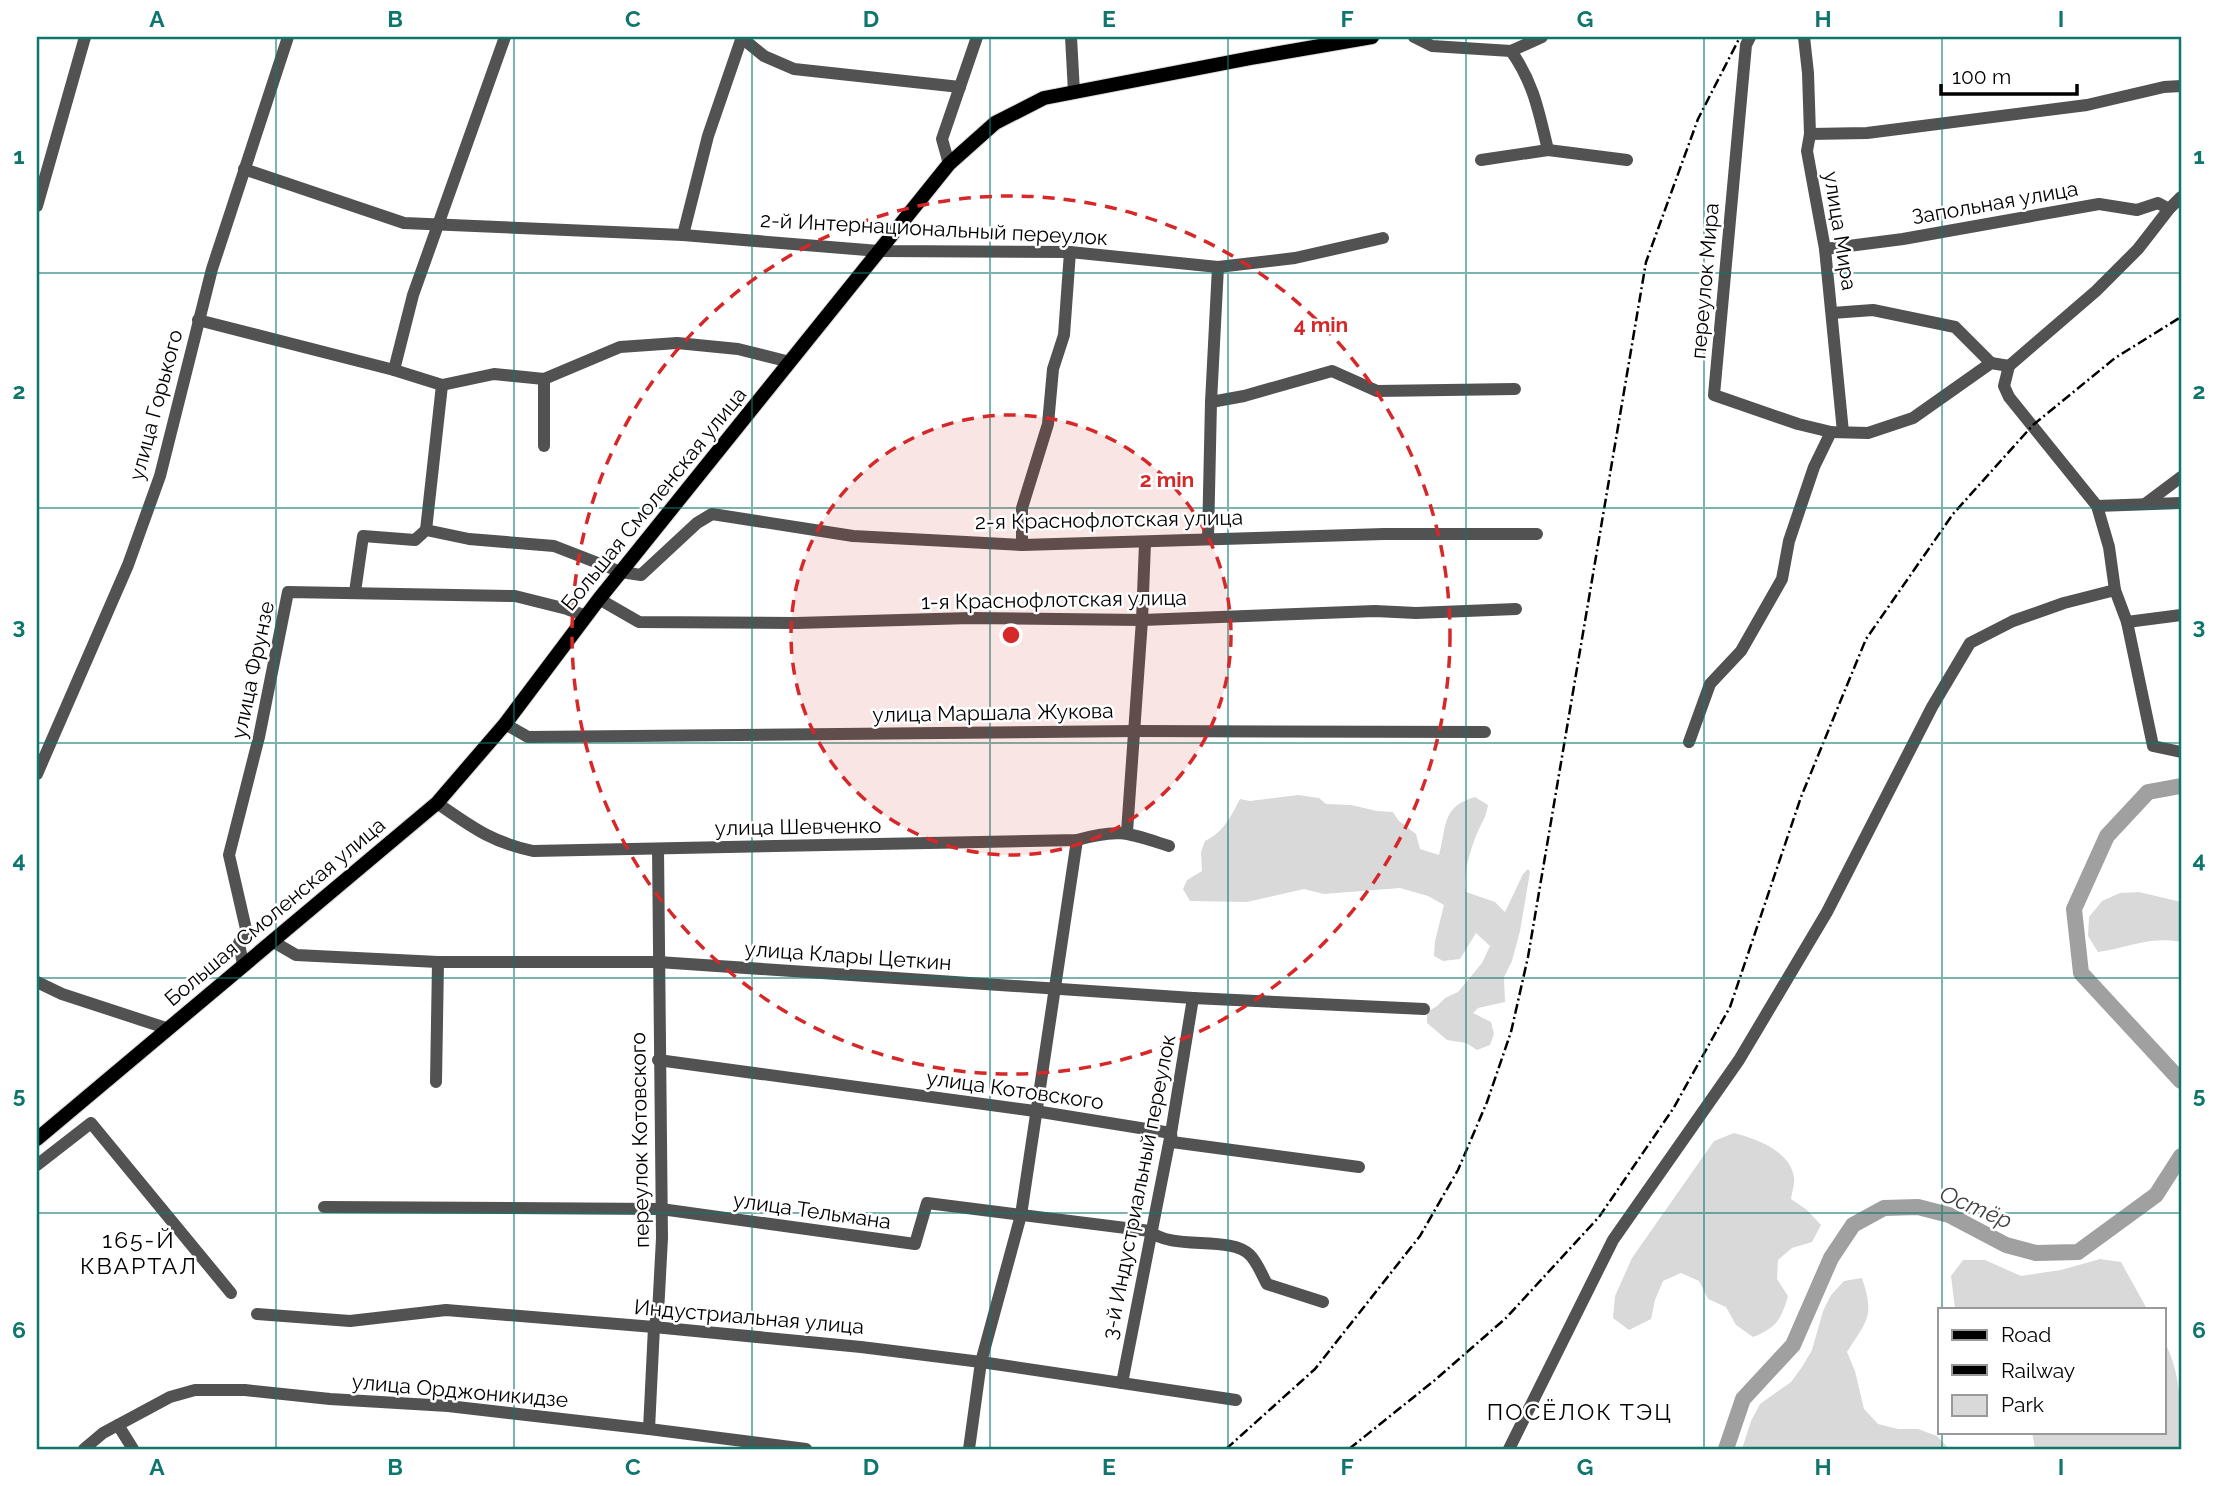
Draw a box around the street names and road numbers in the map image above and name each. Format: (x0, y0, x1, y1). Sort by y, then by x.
street label: улица Мира (1819, 170, 1862, 292)
street label: Запольная улица (1910, 176, 2080, 229)
street label: переулок Мира (1685, 202, 1724, 360)
street label: 2-й Интернациональный переулок (760, 207, 1109, 250)
street label: улица Горького (123, 327, 188, 483)
street label: Большая Смоленская улица (556, 382, 751, 615)
street label: 2-я Краснофлотская улица (975, 505, 1243, 534)
street label: 1-я Краснофлотская улица (921, 585, 1187, 614)
street label: улица Фрунзе (226, 599, 279, 741)
street label: улица Маршала Жукова (872, 698, 1114, 727)
street label: Большая Смоленская улица (159, 812, 390, 1011)
street label: улица Шевченко (715, 813, 881, 840)
street label: улица Клары Цеткин (744, 936, 952, 975)
street label: переулок Котовского (625, 1032, 654, 1248)
street label: 3-й Индустриальный переулок (1097, 1032, 1180, 1342)
street label: улица Котовского (925, 1065, 1105, 1114)
street label: улица Тельмана (732, 1187, 893, 1234)
street label: Индустриальная улица (633, 1294, 865, 1339)
street label: улица Орджоникидзе (351, 1369, 569, 1412)

